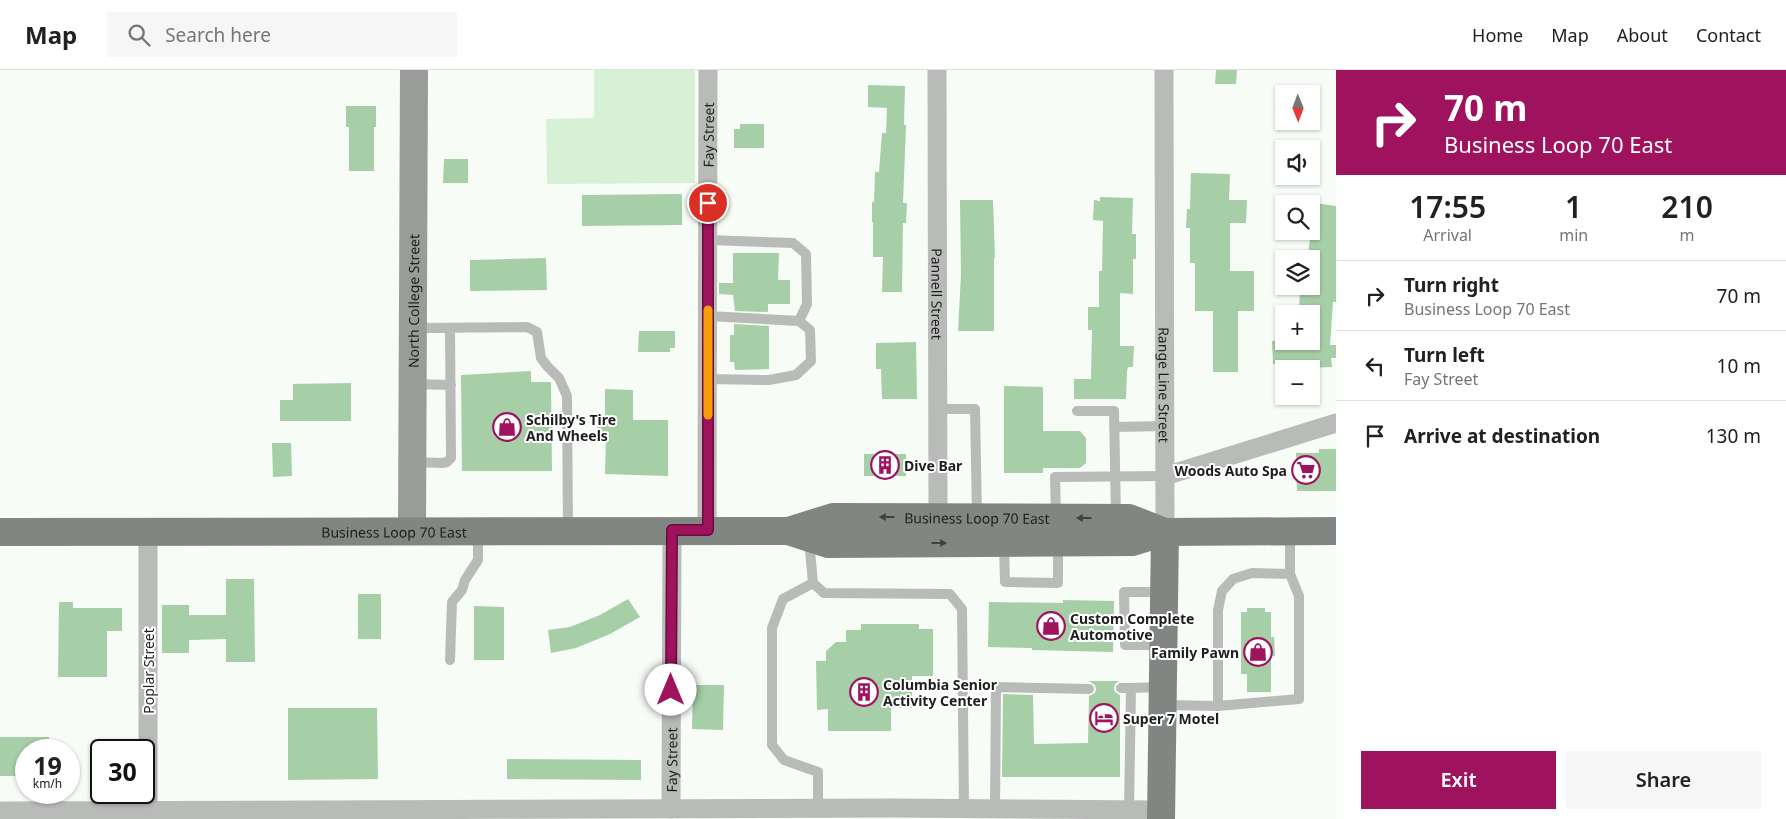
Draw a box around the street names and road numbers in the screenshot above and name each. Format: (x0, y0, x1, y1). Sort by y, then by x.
street label: Fay Street (698, 102, 717, 168)
street label: North College Street (403, 234, 423, 368)
street label: Pannell Street (928, 248, 947, 340)
street label: Range Line Street (1155, 327, 1174, 443)
street label: Business Loop 70 East (904, 508, 1050, 527)
street label: Business Loop 70 East (321, 522, 467, 541)
street label: Poplar Street (139, 628, 158, 714)
street label: Fay Street (662, 727, 681, 793)

